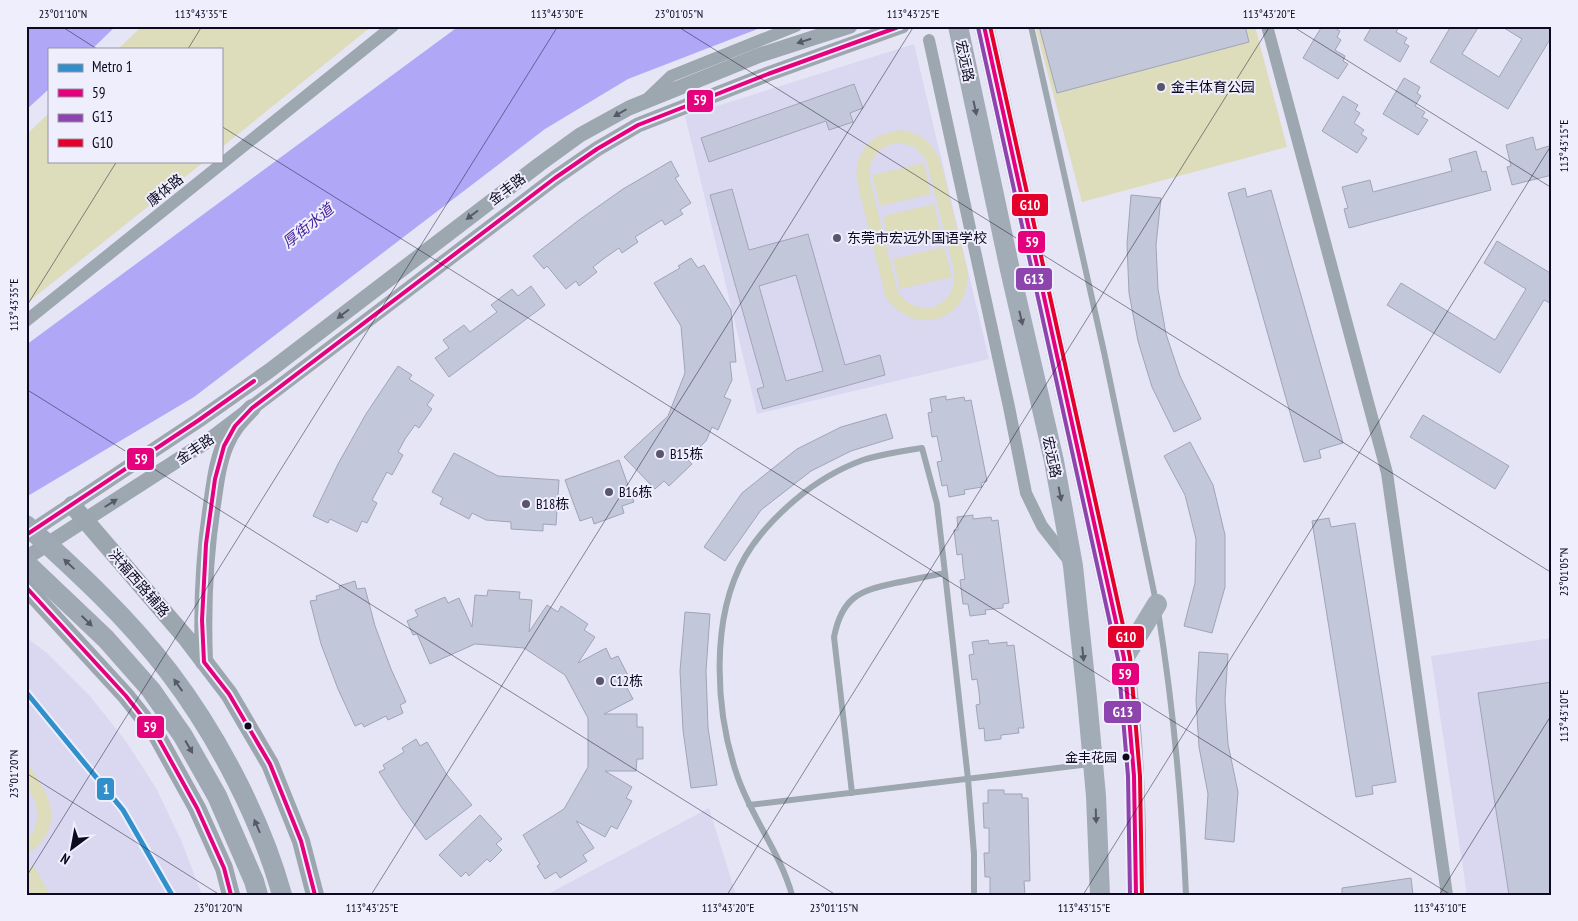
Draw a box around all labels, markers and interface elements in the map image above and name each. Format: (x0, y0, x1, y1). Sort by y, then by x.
text: 23°01'10"N (39, 6, 87, 21)
text: 113°43'35"E (175, 6, 227, 21)
text: 113°43'30"E (531, 6, 583, 21)
text: 23°01'05"N (655, 6, 703, 21)
text: 113°43'25"E (887, 6, 939, 21)
text: 113°43'20"E (1243, 6, 1295, 21)
one-way arrow (796, 38, 811, 45)
street label: 宏远路 (952, 39, 978, 83)
legend (48, 48, 222, 162)
text: Metro 1 (92, 57, 132, 76)
place label: 金丰体育公园 (1171, 78, 1255, 96)
marker: 金丰体育公园 (1155, 81, 1167, 93)
text: 59 (92, 83, 106, 102)
line badge: 59 (686, 89, 714, 113)
text: 59 (693, 91, 707, 109)
one-way arrow (971, 101, 979, 116)
text: G13 (92, 107, 113, 126)
one-way arrow (613, 108, 626, 117)
text: 113°43'15"E (1556, 120, 1571, 172)
text: G10 (92, 133, 113, 152)
street label: 金丰路 (485, 169, 529, 209)
street label: 康体路 (143, 170, 187, 210)
line badge: G10 (1011, 193, 1049, 217)
text: G10 (1020, 196, 1041, 214)
water label: 厚街水道 (278, 198, 339, 252)
one-way arrow (466, 210, 479, 221)
place label: 东莞市宏远外国语学校 (847, 229, 987, 247)
line badge: 59 (1017, 230, 1046, 254)
marker: 东莞市宏远外国语学校 (831, 232, 843, 244)
text: 59 (1025, 233, 1039, 251)
line badge: G13 (1015, 267, 1053, 291)
text: G13 (1024, 270, 1044, 288)
text: 113°43'35"E (6, 279, 21, 331)
one-way arrow (336, 309, 350, 319)
one-way arrow (1017, 310, 1025, 325)
street label: 金丰路 (173, 430, 217, 468)
street label: 宏远路 (1039, 435, 1065, 479)
place label: B15栋 (670, 445, 703, 463)
line badge: 59 (126, 447, 155, 471)
marker: B15栋 (654, 448, 666, 460)
text: 59 (134, 450, 148, 468)
place label: B16栋 (619, 483, 652, 501)
marker: B16栋 (603, 486, 615, 498)
one-way arrow (1056, 486, 1064, 502)
place label: B18栋 (536, 495, 569, 513)
one-way arrow (105, 498, 118, 508)
marker: B18栋 (520, 498, 532, 510)
street label: 洪福西路辅路 (105, 545, 173, 621)
text: 23°01'05"N (1556, 548, 1571, 596)
one-way arrow (64, 558, 76, 570)
one-way arrow (81, 615, 93, 627)
line badge: G10 (1107, 625, 1145, 649)
text: G10 (1116, 628, 1137, 646)
one-way arrow (1079, 647, 1087, 663)
line badge: 59 (1111, 662, 1140, 686)
text: 59 (1118, 665, 1132, 683)
place label: C12栋 (610, 672, 643, 690)
marker: C12栋 (594, 675, 606, 687)
one-way arrow (173, 678, 183, 692)
text: 113°43'10"E (1556, 690, 1571, 742)
line badge: G13 (1103, 700, 1142, 724)
text: G13 (1113, 703, 1133, 721)
line badge: 59 (136, 715, 165, 739)
text: 59 (143, 718, 157, 736)
unlabelled marker (243, 721, 253, 731)
one-way arrow (184, 740, 193, 754)
place label: 金丰花园 (1065, 749, 1117, 766)
text: 23°01'20"N (6, 750, 21, 798)
marker: 金丰花园 (1121, 752, 1131, 762)
line badge: 1 (96, 777, 115, 801)
text: 1 (103, 780, 109, 798)
one-way arrow (1093, 809, 1101, 825)
one-way arrow (252, 819, 260, 833)
north arrow (48, 824, 98, 874)
text: N (57, 849, 73, 869)
text: 23°01'20"N (194, 900, 242, 915)
text: 113°43'25"E (346, 900, 398, 915)
text: 113°43'20"E (702, 900, 754, 915)
text: 23°01'15"N (810, 900, 858, 915)
text: 113°43'15"E (1058, 900, 1110, 915)
text: 113°43'10"E (1414, 900, 1466, 915)

